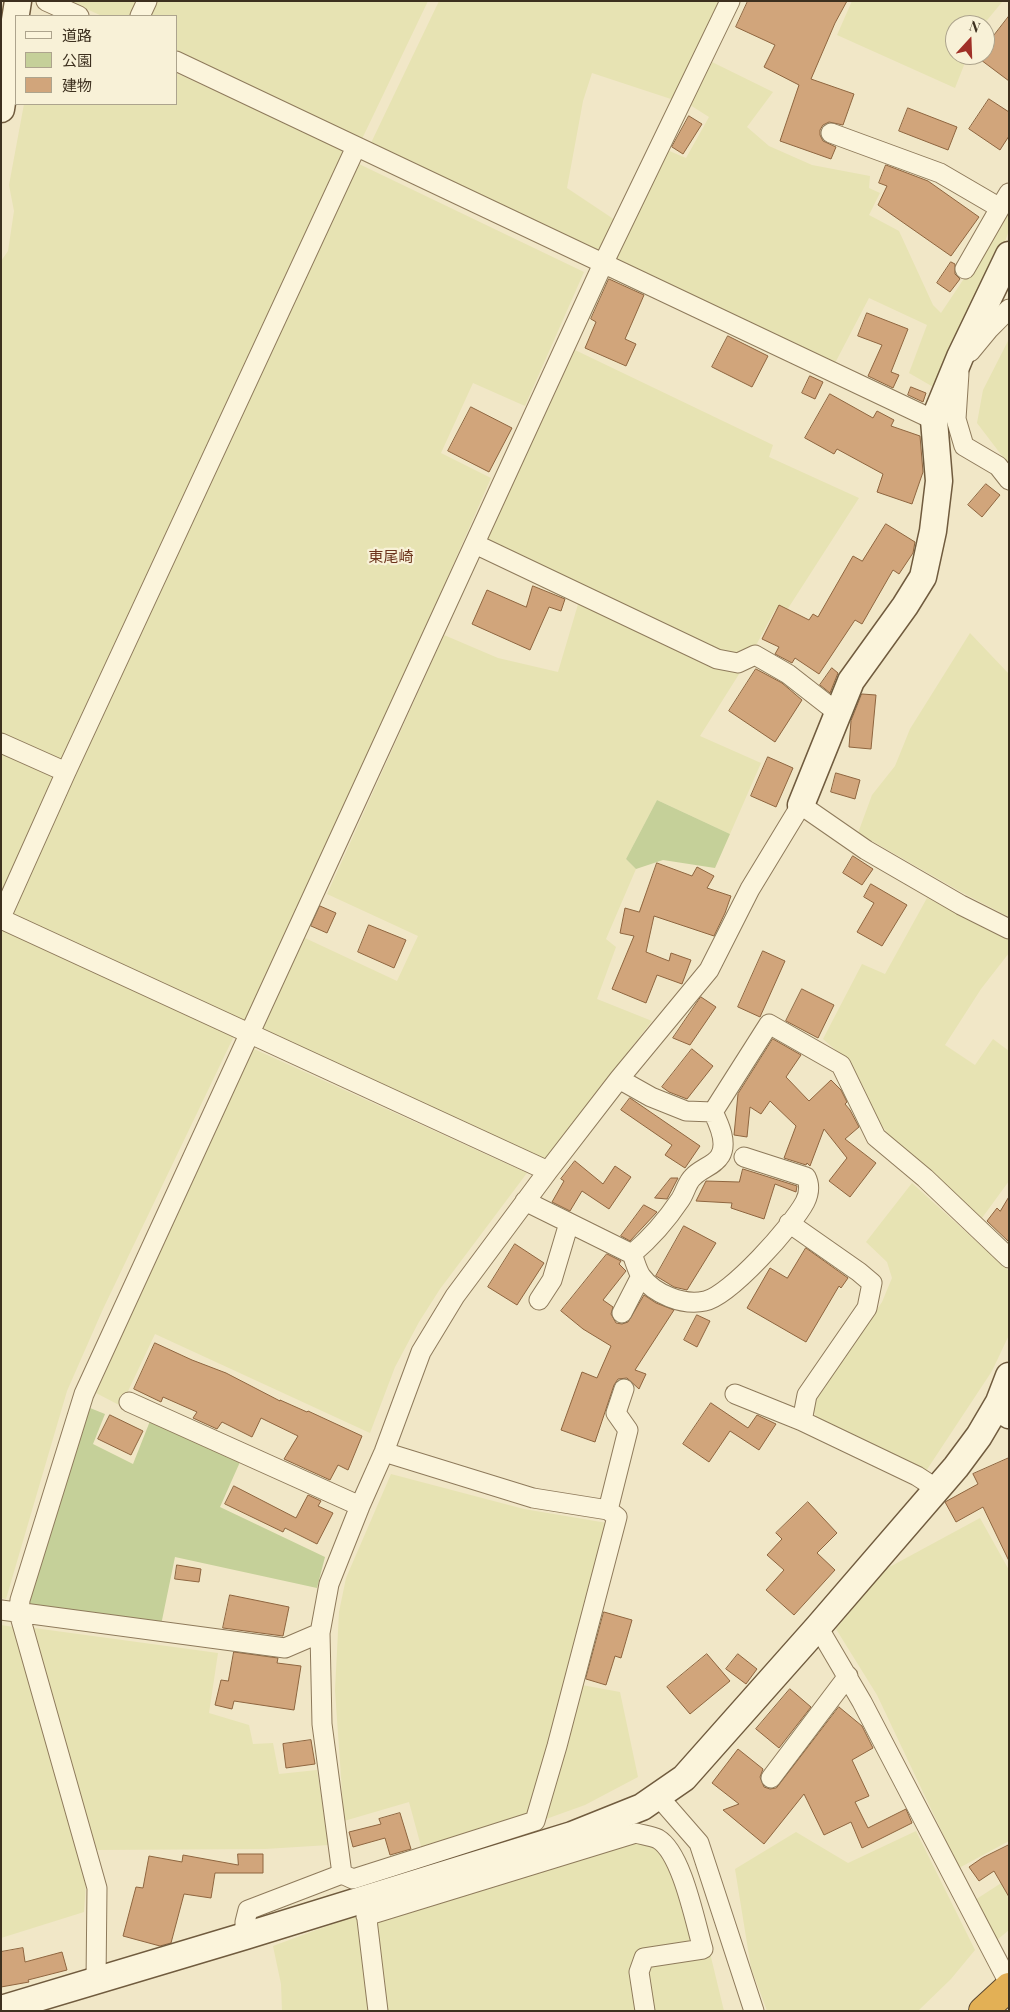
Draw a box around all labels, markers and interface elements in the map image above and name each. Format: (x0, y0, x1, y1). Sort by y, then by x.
legend (15, 15, 178, 105)
north arrow (945, 15, 995, 65)
text: N (967, 16, 983, 37)
text: 道路 (62, 25, 92, 45)
text: 公園 (62, 50, 92, 70)
text: 建物 (62, 75, 92, 95)
district label: 東尾崎 (369, 548, 413, 566)

